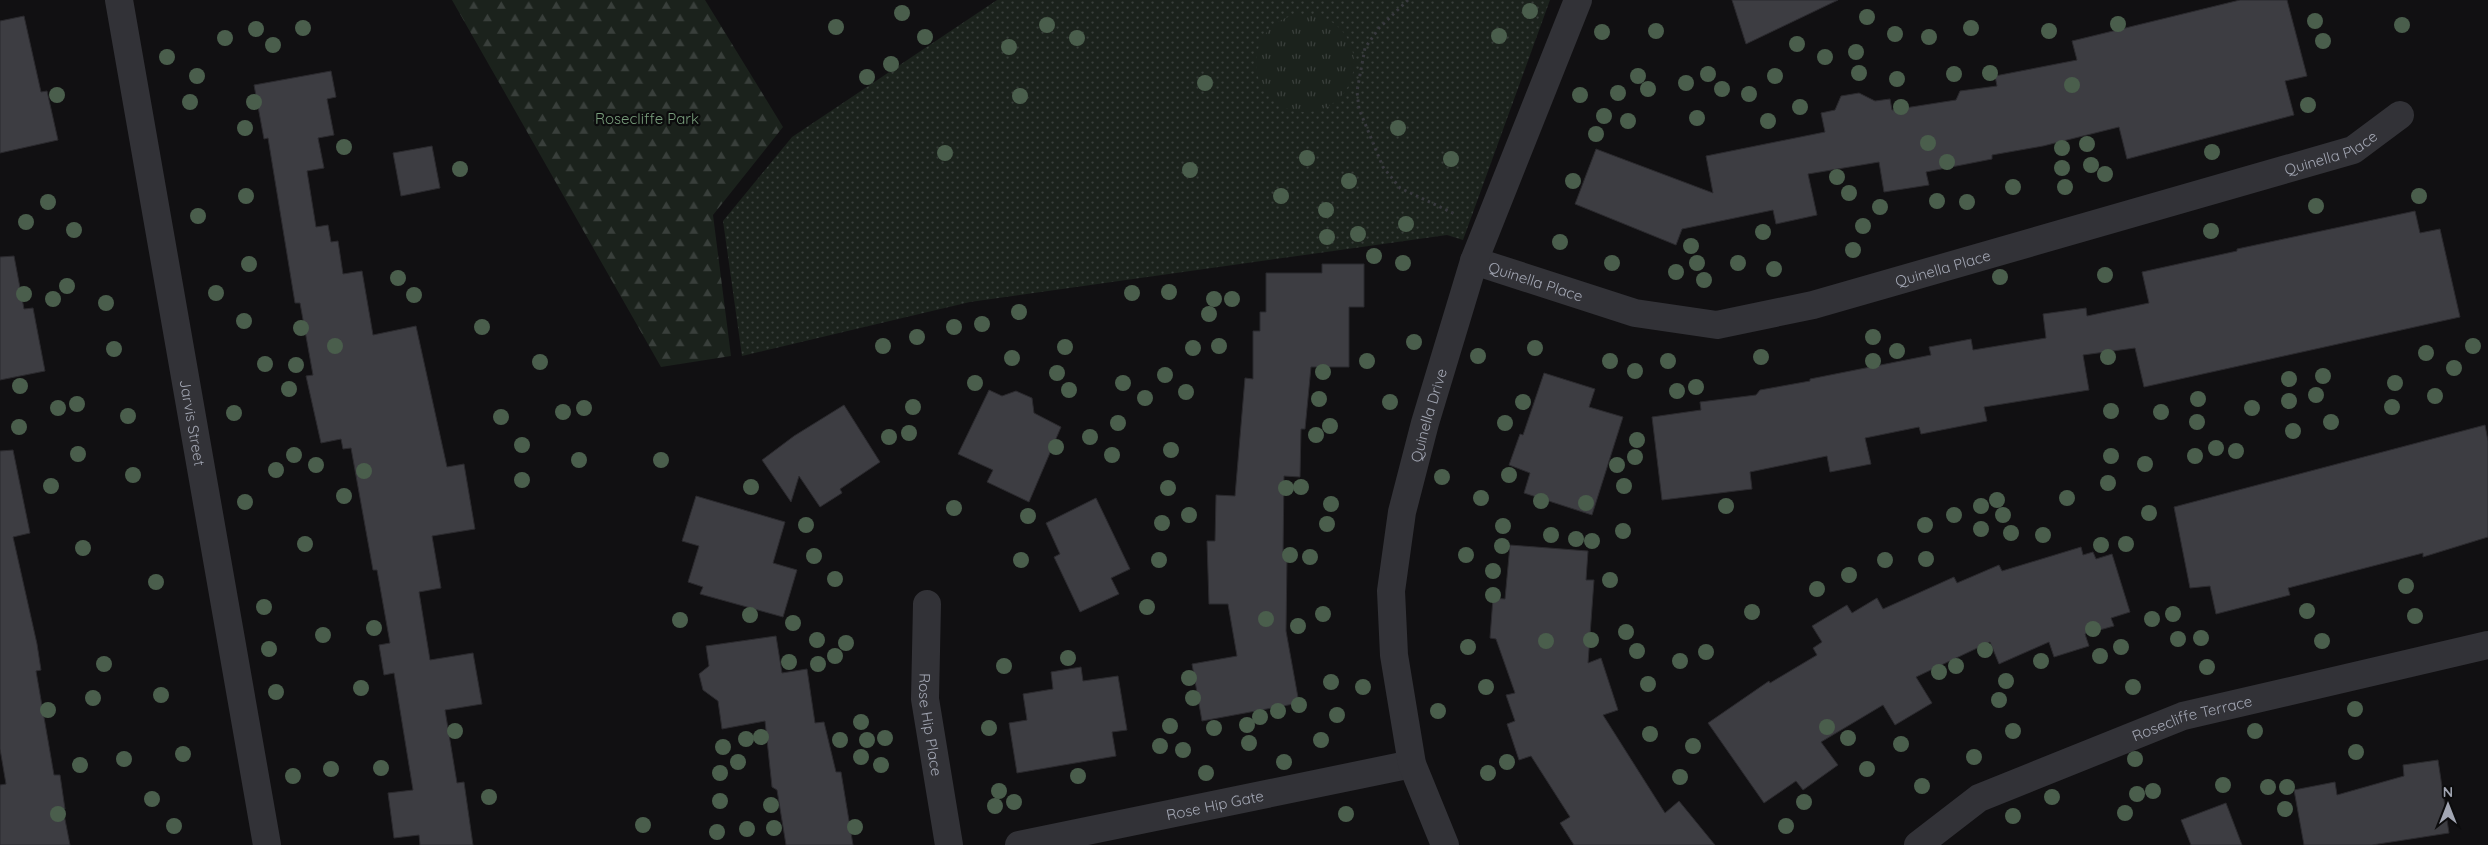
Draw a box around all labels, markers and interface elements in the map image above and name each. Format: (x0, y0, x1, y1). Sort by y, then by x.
park label: Rosecliffe Park (595, 109, 699, 128)
street label: Quinella Place (2282, 126, 2381, 179)
street label: Quinella Place (1893, 245, 1993, 290)
street label: Quinella Place (1486, 257, 1586, 305)
street label: Quinella Drive (1406, 366, 1451, 464)
street label: Jarvis Street (176, 378, 210, 467)
street label: Rose Hip Place (915, 673, 947, 777)
street label: Rosecliffe Terrace (2129, 691, 2254, 745)
north arrow (2423, 780, 2473, 830)
text: N (2443, 783, 2453, 801)
street label: Rose Hip Gate (1164, 785, 1265, 824)

